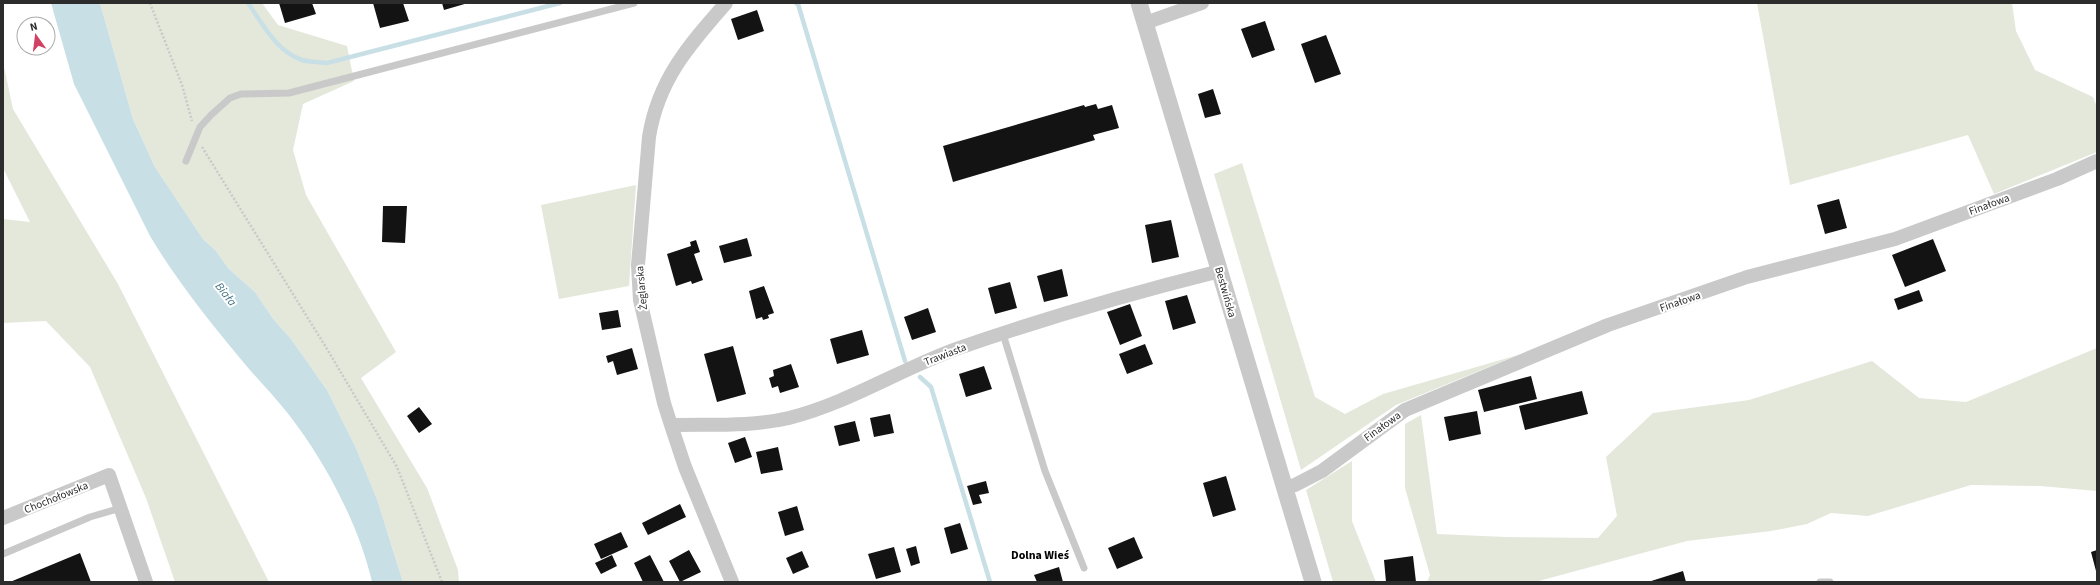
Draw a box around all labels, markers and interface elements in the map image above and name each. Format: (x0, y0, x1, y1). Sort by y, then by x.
north arrow (16, 16, 56, 56)
text: N (28, 19, 39, 35)
street label: Finałowa (1967, 190, 2012, 219)
street label: Żeglarska (632, 265, 651, 311)
street label: Bestwińska (1211, 265, 1240, 319)
water label: Biała (211, 279, 241, 310)
street label: Finałowa (1658, 288, 1703, 315)
street label: Trawiasta (922, 340, 968, 369)
street label: Finałowa (1361, 408, 1404, 445)
street label: Chochołowska (22, 478, 90, 517)
district label: Dolna Wieś (1011, 547, 1070, 564)

